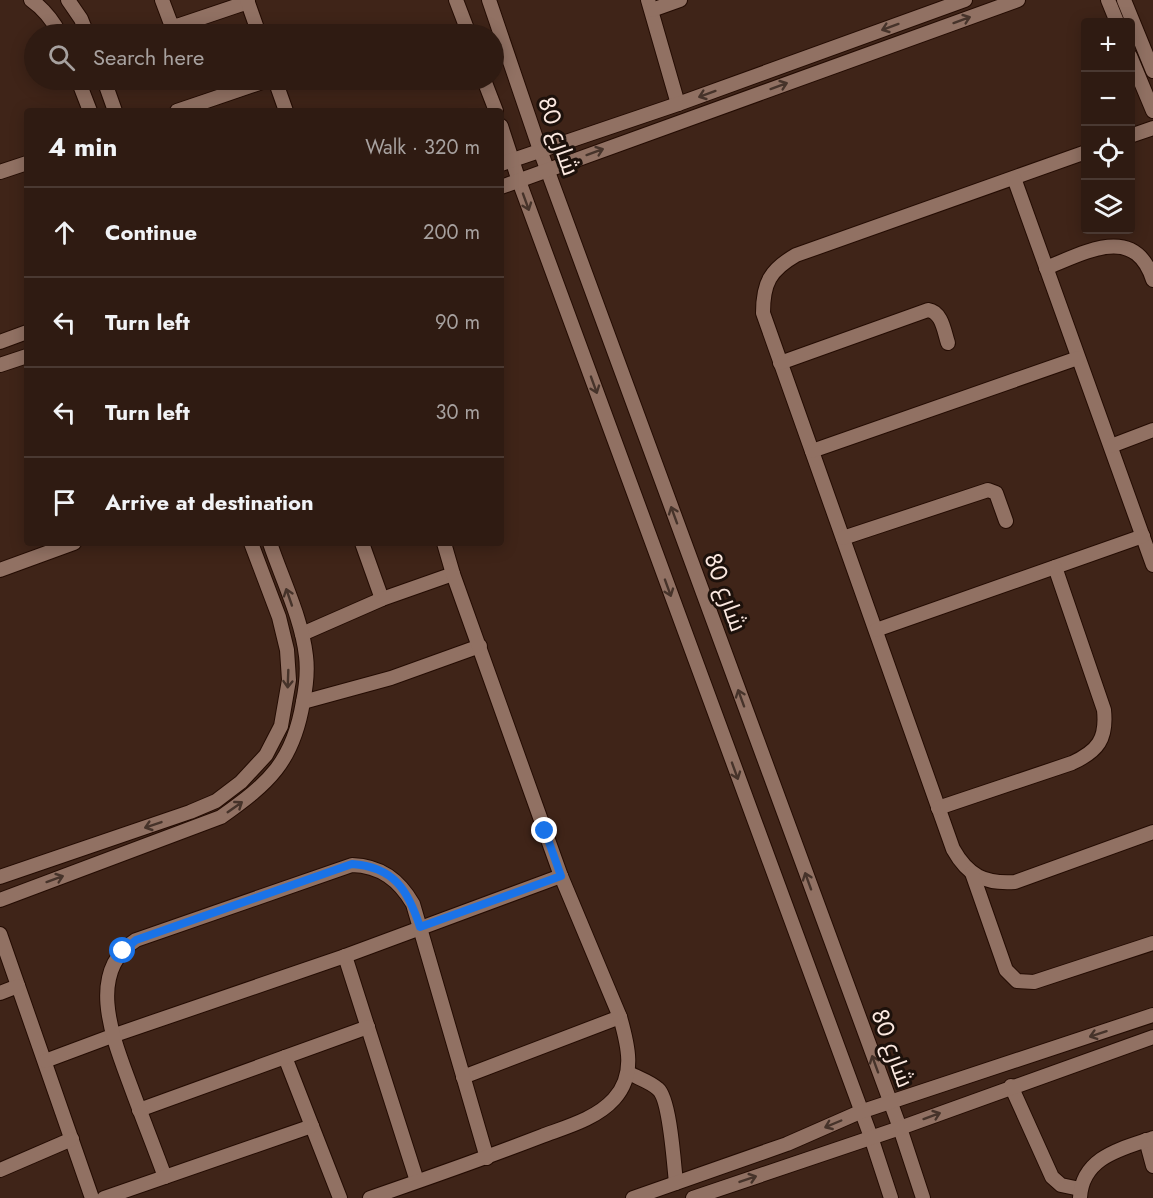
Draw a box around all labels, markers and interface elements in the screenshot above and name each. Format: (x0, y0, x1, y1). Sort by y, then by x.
one-way arrow (952, 14, 971, 25)
map controls (1081, 18, 1135, 234)
button: + (1081, 18, 1135, 72)
one-way arrow (881, 23, 900, 34)
search box (24, 24, 504, 90)
icon: search (45, 41, 78, 74)
text: Search here (93, 41, 204, 73)
button: − (1081, 72, 1135, 126)
one-way arrow (769, 80, 788, 91)
one-way arrow (698, 89, 716, 100)
street label: شارع 80 (529, 92, 589, 180)
button: locate (1081, 126, 1135, 180)
text: 4 min (48, 128, 117, 166)
text: Walk · 320 m (365, 133, 480, 162)
one-way arrow (585, 146, 604, 157)
button: layers (1081, 180, 1135, 234)
one-way arrow (522, 192, 533, 211)
icon: ahead (48, 216, 81, 249)
text: Continue (105, 216, 197, 248)
text: 200 m (423, 218, 480, 247)
icon: left (48, 306, 81, 339)
text: Turn left (105, 306, 190, 338)
text: 90 m (435, 308, 480, 337)
one-way arrow (589, 375, 600, 394)
icon: left (48, 396, 81, 429)
text: Turn left (105, 396, 190, 428)
text: 30 m (435, 398, 480, 427)
icon: arrive (48, 486, 81, 519)
text: Arrive at destination (105, 486, 314, 518)
one-way arrow (667, 506, 678, 525)
street label: شارع 80 (696, 548, 756, 636)
one-way arrow (663, 578, 674, 596)
one-way arrow (282, 588, 293, 607)
one-way arrow (282, 669, 294, 689)
one-way arrow (734, 689, 745, 708)
one-way arrow (730, 761, 741, 780)
one-way arrow (227, 801, 243, 813)
route end (531, 817, 557, 843)
one-way arrow (144, 820, 163, 831)
one-way arrow (801, 872, 812, 891)
one-way arrow (45, 873, 64, 884)
route start (109, 937, 135, 963)
street label: شارع 80 (863, 1004, 923, 1092)
one-way arrow (1088, 1029, 1107, 1040)
one-way arrow (869, 1055, 880, 1074)
one-way arrow (922, 1109, 941, 1120)
one-way arrow (825, 1119, 843, 1130)
one-way arrow (738, 1173, 757, 1184)

